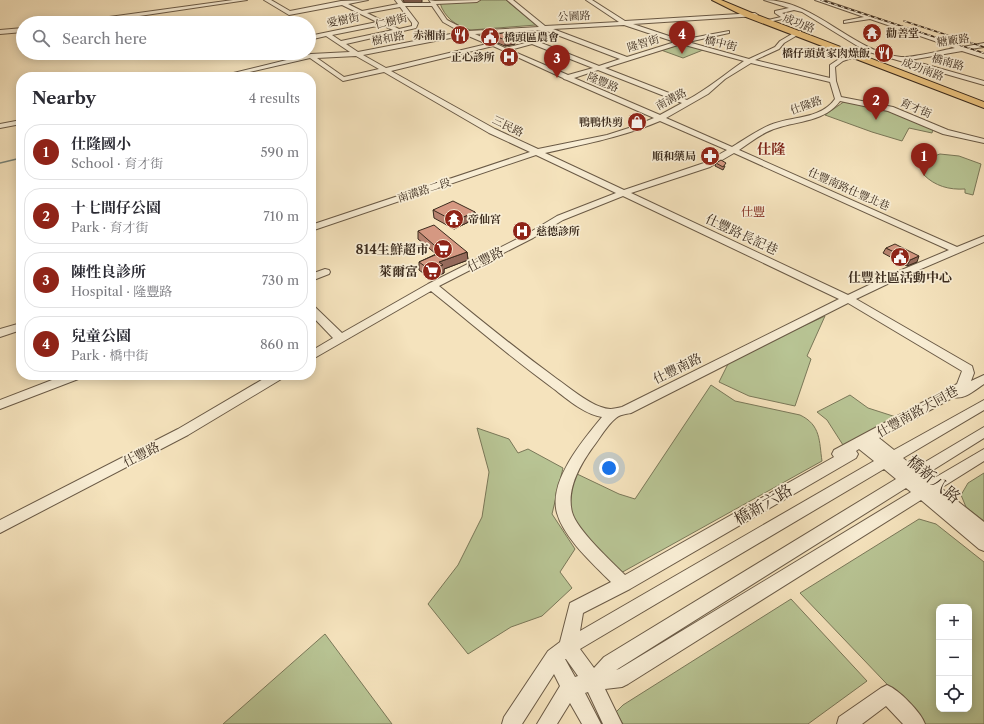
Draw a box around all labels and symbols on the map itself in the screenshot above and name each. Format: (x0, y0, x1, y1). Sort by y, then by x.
street label: 公園路 (557, 8, 591, 24)
street label: 愛樹街 (325, 10, 361, 30)
street label: 仁樹街 (373, 10, 409, 32)
street label: 成功路 (781, 11, 817, 35)
pin: 4 (669, 21, 695, 54)
temple icon: 勸善堂 (861, 22, 883, 44)
restaurant icon: 赤湘南 (449, 24, 471, 46)
public building icon: 橋頭區農會 (479, 26, 501, 48)
place label: 勸善堂 (886, 26, 919, 40)
street label: 樹和路 (370, 28, 406, 48)
place label: 赤湘南 (413, 28, 446, 42)
place label: 橋頭區農會 (504, 30, 559, 44)
street label: 隆智街 (625, 31, 661, 55)
street label: 糖廠路 (936, 31, 970, 49)
street label: 橋中街 (703, 32, 739, 54)
restaurant icon: 橋仔頭黃家肉燥飯 (873, 42, 895, 64)
pin: 3 (544, 45, 570, 78)
hospital icon: 正心診所 (498, 46, 520, 68)
place label: 橋仔頭黃家肉燥飯 (782, 46, 870, 60)
place label: 正心診所 (451, 50, 495, 64)
street label: 橋南路 (930, 51, 966, 73)
street label: 成功南路 (900, 55, 946, 83)
street label: 隆豐路 (585, 69, 621, 95)
street label: 南溝路 (653, 85, 689, 113)
pin: 2 (863, 87, 889, 120)
street label: 仕隆路 (788, 93, 824, 117)
street label: 育才街 (898, 95, 934, 121)
shop icon: 鴨鴨快剪 (626, 111, 648, 133)
street label: 三民路 (490, 112, 526, 140)
place label: 鴨鴨快剪 (579, 115, 623, 129)
district label: 仕隆 (757, 140, 786, 158)
pin: 1 (911, 143, 937, 176)
pharmacy icon: 順和藥局 (699, 145, 721, 167)
place label: 順和藥局 (652, 149, 696, 163)
street label: 仕豐南路仕豐北巷 (806, 165, 892, 213)
street label: 南溝路二段 (396, 175, 452, 205)
district label: 仕豐 (741, 204, 765, 219)
temple icon: 帝仙宮 (443, 208, 465, 230)
street label: 仕豐路長記巷 (703, 210, 781, 258)
place label: 帝仙宮 (468, 212, 501, 226)
hospital icon: 慈德診所 (511, 220, 533, 242)
place label: 慈德診所 (536, 224, 580, 238)
supermarket icon: 814生鮮超市 (432, 238, 454, 260)
place label: 814生鮮超市 (355, 241, 429, 257)
street label: 仕豐路 (464, 243, 506, 275)
public building icon: 仕豐社區活動中心 (889, 246, 911, 268)
supermarket icon: 萊爾富 (421, 260, 443, 282)
place label: 萊爾富 (379, 263, 418, 279)
place label: 仕豐社區活動中心 (848, 269, 952, 285)
street label: 仕豐南路 (650, 349, 704, 387)
street label: 仕豐南路大同巷 (873, 382, 961, 440)
street label: 仕豐路 (120, 438, 162, 470)
street label: 橋新八路 (903, 451, 965, 507)
your location (599, 458, 619, 478)
street label: 橋新六路 (730, 479, 796, 529)

